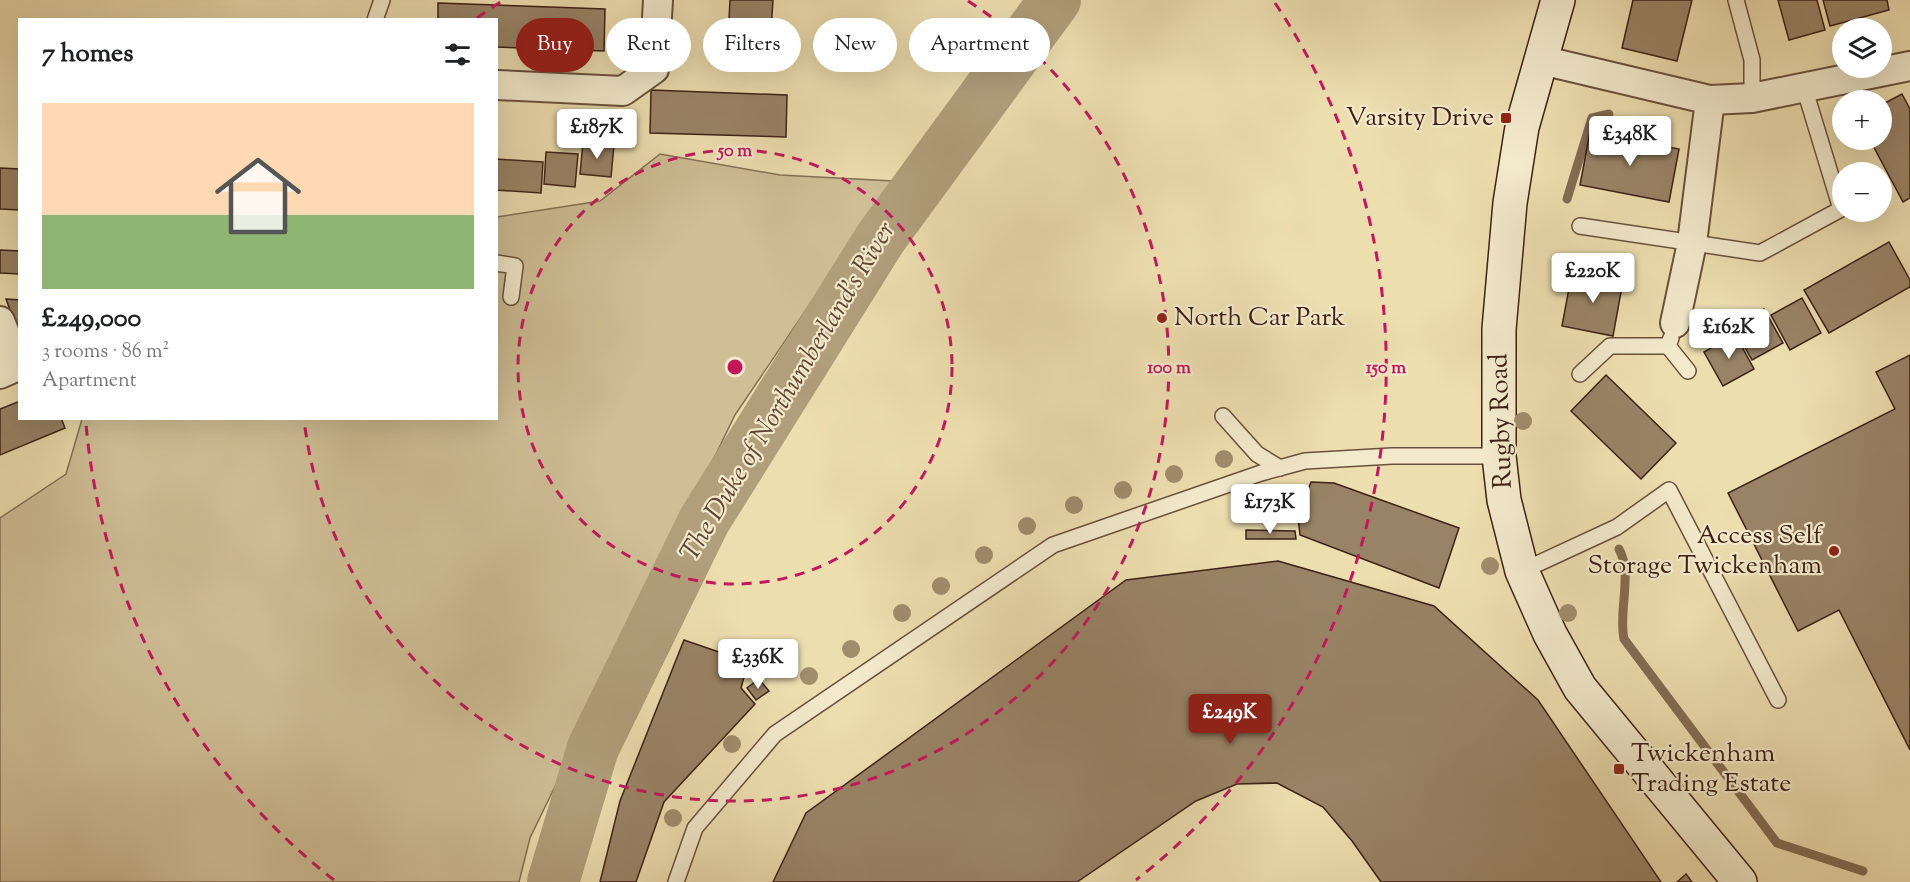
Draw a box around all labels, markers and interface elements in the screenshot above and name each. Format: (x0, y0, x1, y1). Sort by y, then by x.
chip: Buy (516, 18, 594, 72)
chip: Rent (606, 18, 691, 72)
chip: Filters (703, 18, 801, 72)
chip: New (813, 18, 897, 72)
chip: Apartment (909, 18, 1050, 72)
map controls (1832, 18, 1892, 222)
button: layers (1832, 18, 1892, 78)
text: 7 homes (42, 36, 133, 73)
icon: filters (441, 38, 474, 71)
button: + (1832, 90, 1892, 150)
place label: Varsity Drive (1346, 100, 1494, 137)
pin: £187K (555, 109, 639, 160)
marker: Varsity Drive (1499, 111, 1513, 125)
text: £187K (571, 114, 623, 143)
pin: £348K (1588, 116, 1672, 167)
text: £348K (1603, 121, 1657, 150)
text: 50 m (716, 139, 752, 165)
icon: home (204, 142, 312, 250)
button: − (1832, 162, 1892, 222)
water label: The Duke of Northumberland's River (672, 214, 906, 569)
pin: £220K (1551, 253, 1635, 304)
text: £220K (1566, 258, 1620, 287)
place label: North Car Park (1174, 300, 1345, 337)
text: £249,000 (42, 301, 141, 338)
pin: £162K (1687, 309, 1771, 360)
marker: North Car Park (1155, 311, 1169, 325)
text: £162K (1703, 314, 1755, 343)
text: 3 rooms · 86 m² (42, 338, 169, 367)
street label: Rugby Road (1481, 352, 1523, 489)
text: 100 m (1147, 356, 1191, 382)
text: 150 m (1366, 356, 1406, 382)
centre of rings (725, 357, 745, 377)
text: Apartment (42, 367, 137, 396)
pin: £173K (1228, 484, 1312, 535)
text: £173K (1245, 489, 1295, 518)
place label: Access Self Storage Twickenham (1588, 518, 1823, 585)
marker: Access Self Storage Twickenham (1827, 544, 1841, 558)
pin: £336K (716, 639, 800, 690)
text: £336K (732, 644, 784, 673)
pin: £249K (1188, 694, 1272, 745)
text: £249K (1203, 699, 1257, 728)
place label: Twickenham Trading Estate (1631, 736, 1791, 803)
marker: Twickenham Trading Estate (1612, 762, 1626, 776)

